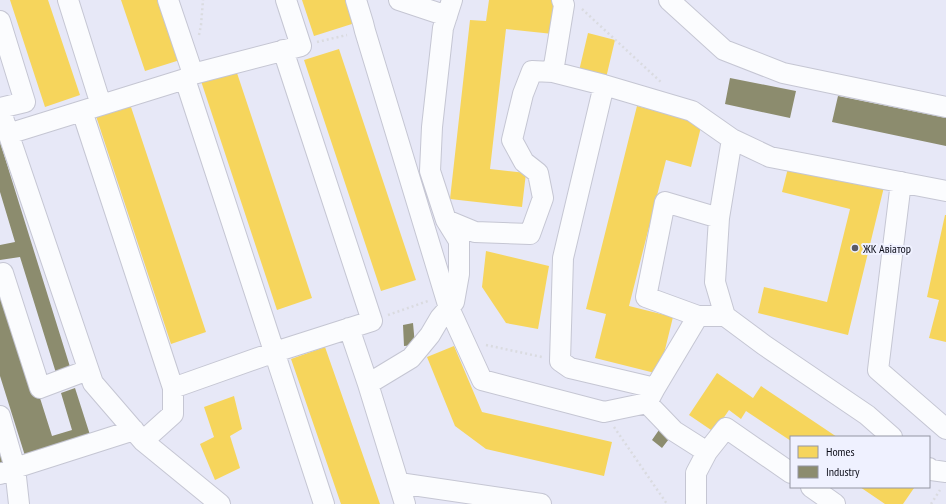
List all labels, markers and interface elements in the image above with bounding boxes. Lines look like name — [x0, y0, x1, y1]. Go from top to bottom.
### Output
place label: ЖК Авіатор — [862, 241, 911, 256]
marker: ЖК Авіатор — [850, 243, 860, 253]
legend — [790, 436, 930, 488]
text: Homes — [826, 444, 854, 459]
text: Industry — [826, 464, 860, 479]

